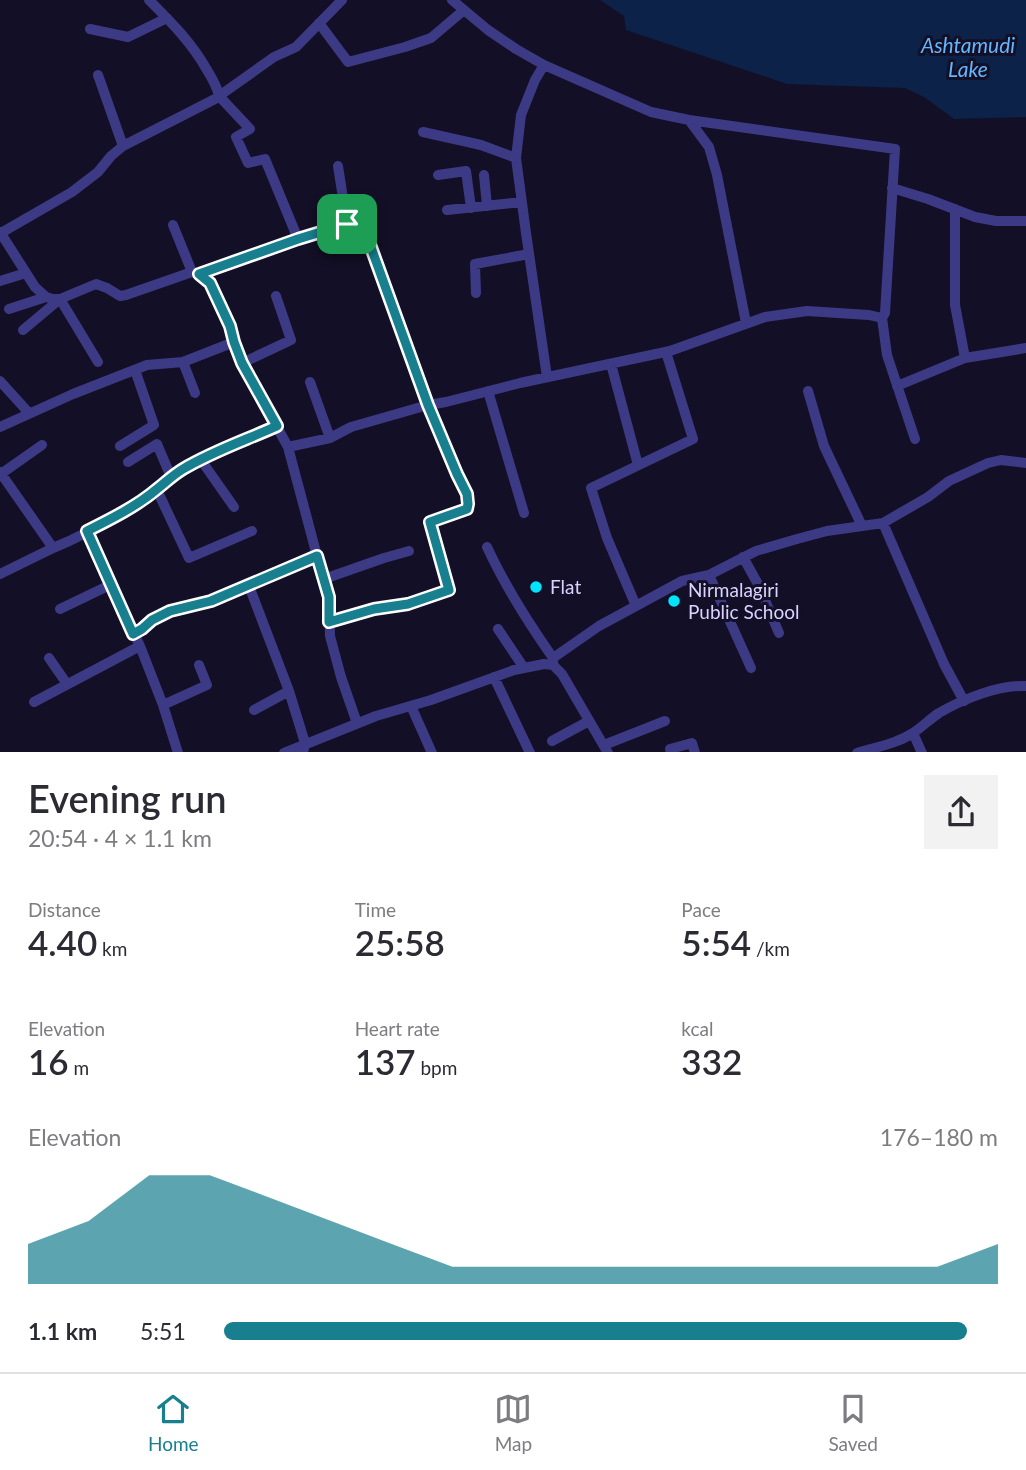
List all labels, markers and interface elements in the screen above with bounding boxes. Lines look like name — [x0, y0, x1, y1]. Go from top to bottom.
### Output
water label: Ashtamudi Lake — [920, 32, 1015, 81]
pin — [317, 194, 377, 254]
icon: arrive — [328, 205, 366, 243]
place label: Flat — [550, 575, 581, 598]
place label: Nirmalagiri Public School — [688, 578, 800, 623]
marker: Flat — [528, 579, 544, 595]
marker: Nirmalagiri Public School — [666, 593, 682, 609]
text: Evening run — [28, 775, 227, 821]
button: share — [924, 775, 998, 849]
text: 20:54 · 4 × 1.1 km — [28, 824, 212, 852]
text: Distance — [28, 898, 101, 921]
text: Time — [355, 898, 396, 921]
text: Pace — [681, 898, 721, 921]
text: 4.40 — [28, 921, 97, 963]
text: 25:58 — [355, 921, 445, 963]
text: 5:54 — [681, 921, 751, 963]
text: km — [97, 937, 127, 960]
text: /km — [751, 937, 790, 960]
text: Elevation — [28, 1017, 105, 1040]
text: Heart rate — [355, 1017, 440, 1040]
text: kcal — [681, 1017, 713, 1040]
text: 16 — [28, 1040, 69, 1082]
text: 137 — [355, 1040, 416, 1082]
text: 332 — [681, 1040, 742, 1082]
text: m — [69, 1056, 89, 1079]
text: bpm — [416, 1056, 457, 1079]
text: Elevation — [28, 1123, 121, 1151]
text: 176–180 m — [880, 1123, 998, 1151]
text: 1.1 km — [28, 1317, 97, 1345]
text: 5:51 — [140, 1317, 186, 1345]
tab: Home — [148, 1390, 199, 1455]
tab: Map — [494, 1390, 532, 1455]
tab: Saved — [828, 1390, 878, 1455]

